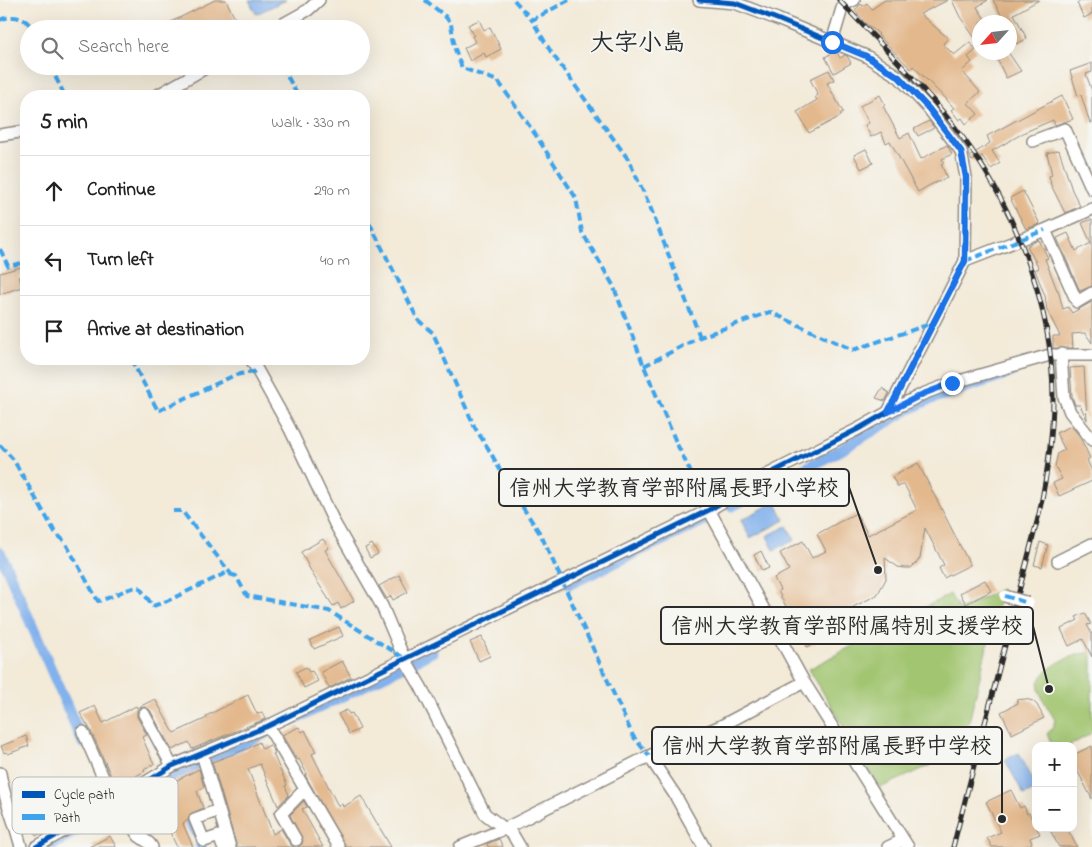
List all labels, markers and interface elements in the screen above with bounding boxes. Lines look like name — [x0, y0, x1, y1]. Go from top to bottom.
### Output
north arrow — [972, 15, 1017, 60]
search box — [20, 20, 370, 75]
district label: 大字小島 — [590, 27, 686, 62]
route start — [821, 31, 844, 54]
icon: search — [38, 34, 66, 62]
text: Search here — [78, 34, 169, 61]
text: 5 min — [40, 108, 88, 138]
text: Walk · 330 m — [271, 111, 350, 135]
icon: ahead — [40, 177, 68, 205]
text: Continue — [87, 177, 155, 204]
text: 290 m — [314, 179, 350, 203]
icon: left — [40, 247, 68, 275]
text: Turn left — [87, 247, 154, 274]
text: 40 m — [320, 249, 350, 273]
icon: arrive — [40, 317, 68, 345]
text: Arrive at destination — [87, 317, 244, 344]
route end — [941, 372, 964, 395]
callout: 信州大学教育学部附属長野小学校 — [499, 469, 849, 506]
text: 信州大学教育学部附属長野小学校 — [509, 474, 839, 506]
callout: 信州大学教育学部附属特別支援学校 — [661, 607, 1033, 644]
text: 信州大学教育学部附属特別支援学校 — [671, 612, 1023, 644]
callout: 信州大学教育学部附属長野中学校 — [652, 727, 1002, 764]
text: 信州大学教育学部附属長野中学校 — [662, 732, 992, 764]
map controls — [1032, 742, 1077, 832]
button: + — [1032, 742, 1077, 787]
legend — [12, 777, 178, 834]
text: Cycle path — [54, 785, 115, 807]
button: − — [1032, 787, 1077, 832]
text: Path — [54, 808, 80, 829]

